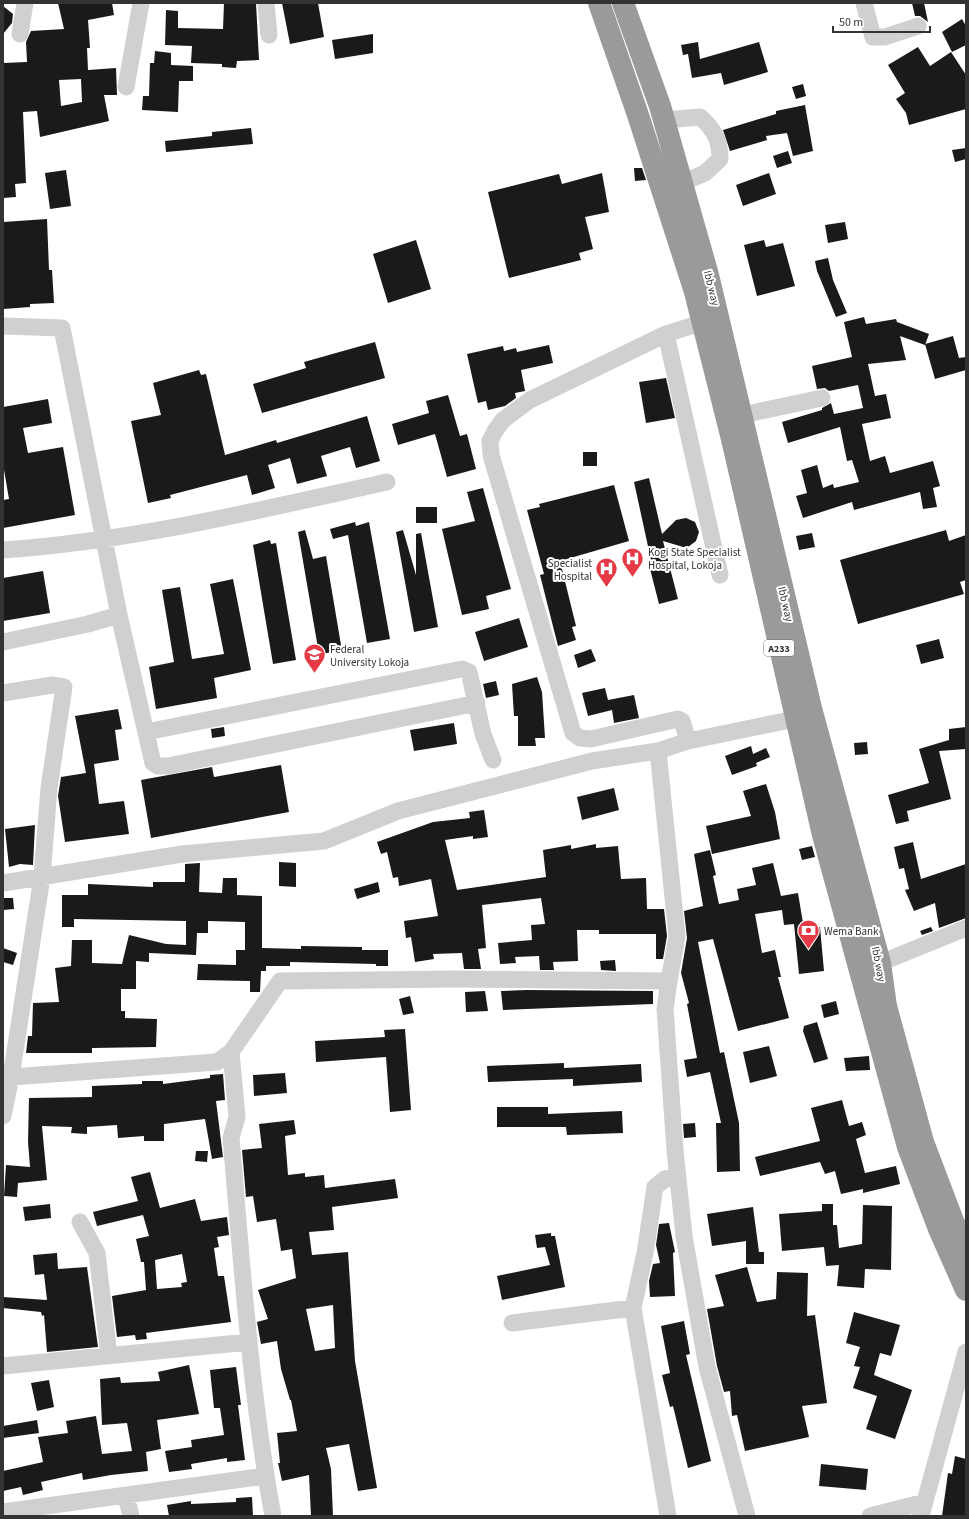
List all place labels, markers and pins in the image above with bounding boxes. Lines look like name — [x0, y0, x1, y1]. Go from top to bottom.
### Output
hospital icon: Kogi State Specialist Hospital, Lokoja — [619, 545, 645, 578]
place label: Kogi State Specialist Hospital, Lokoja — [648, 545, 741, 573]
place label: Specialist Hospital — [548, 556, 592, 584]
hospital icon: Specialist Hospital — [594, 556, 620, 589]
school or university icon: Federal University Lokoja — [302, 642, 328, 675]
place label: Federal University Lokoja — [330, 642, 409, 670]
bank icon: Wema Bank — [796, 918, 822, 951]
place label: Wema Bank — [824, 924, 879, 939]

